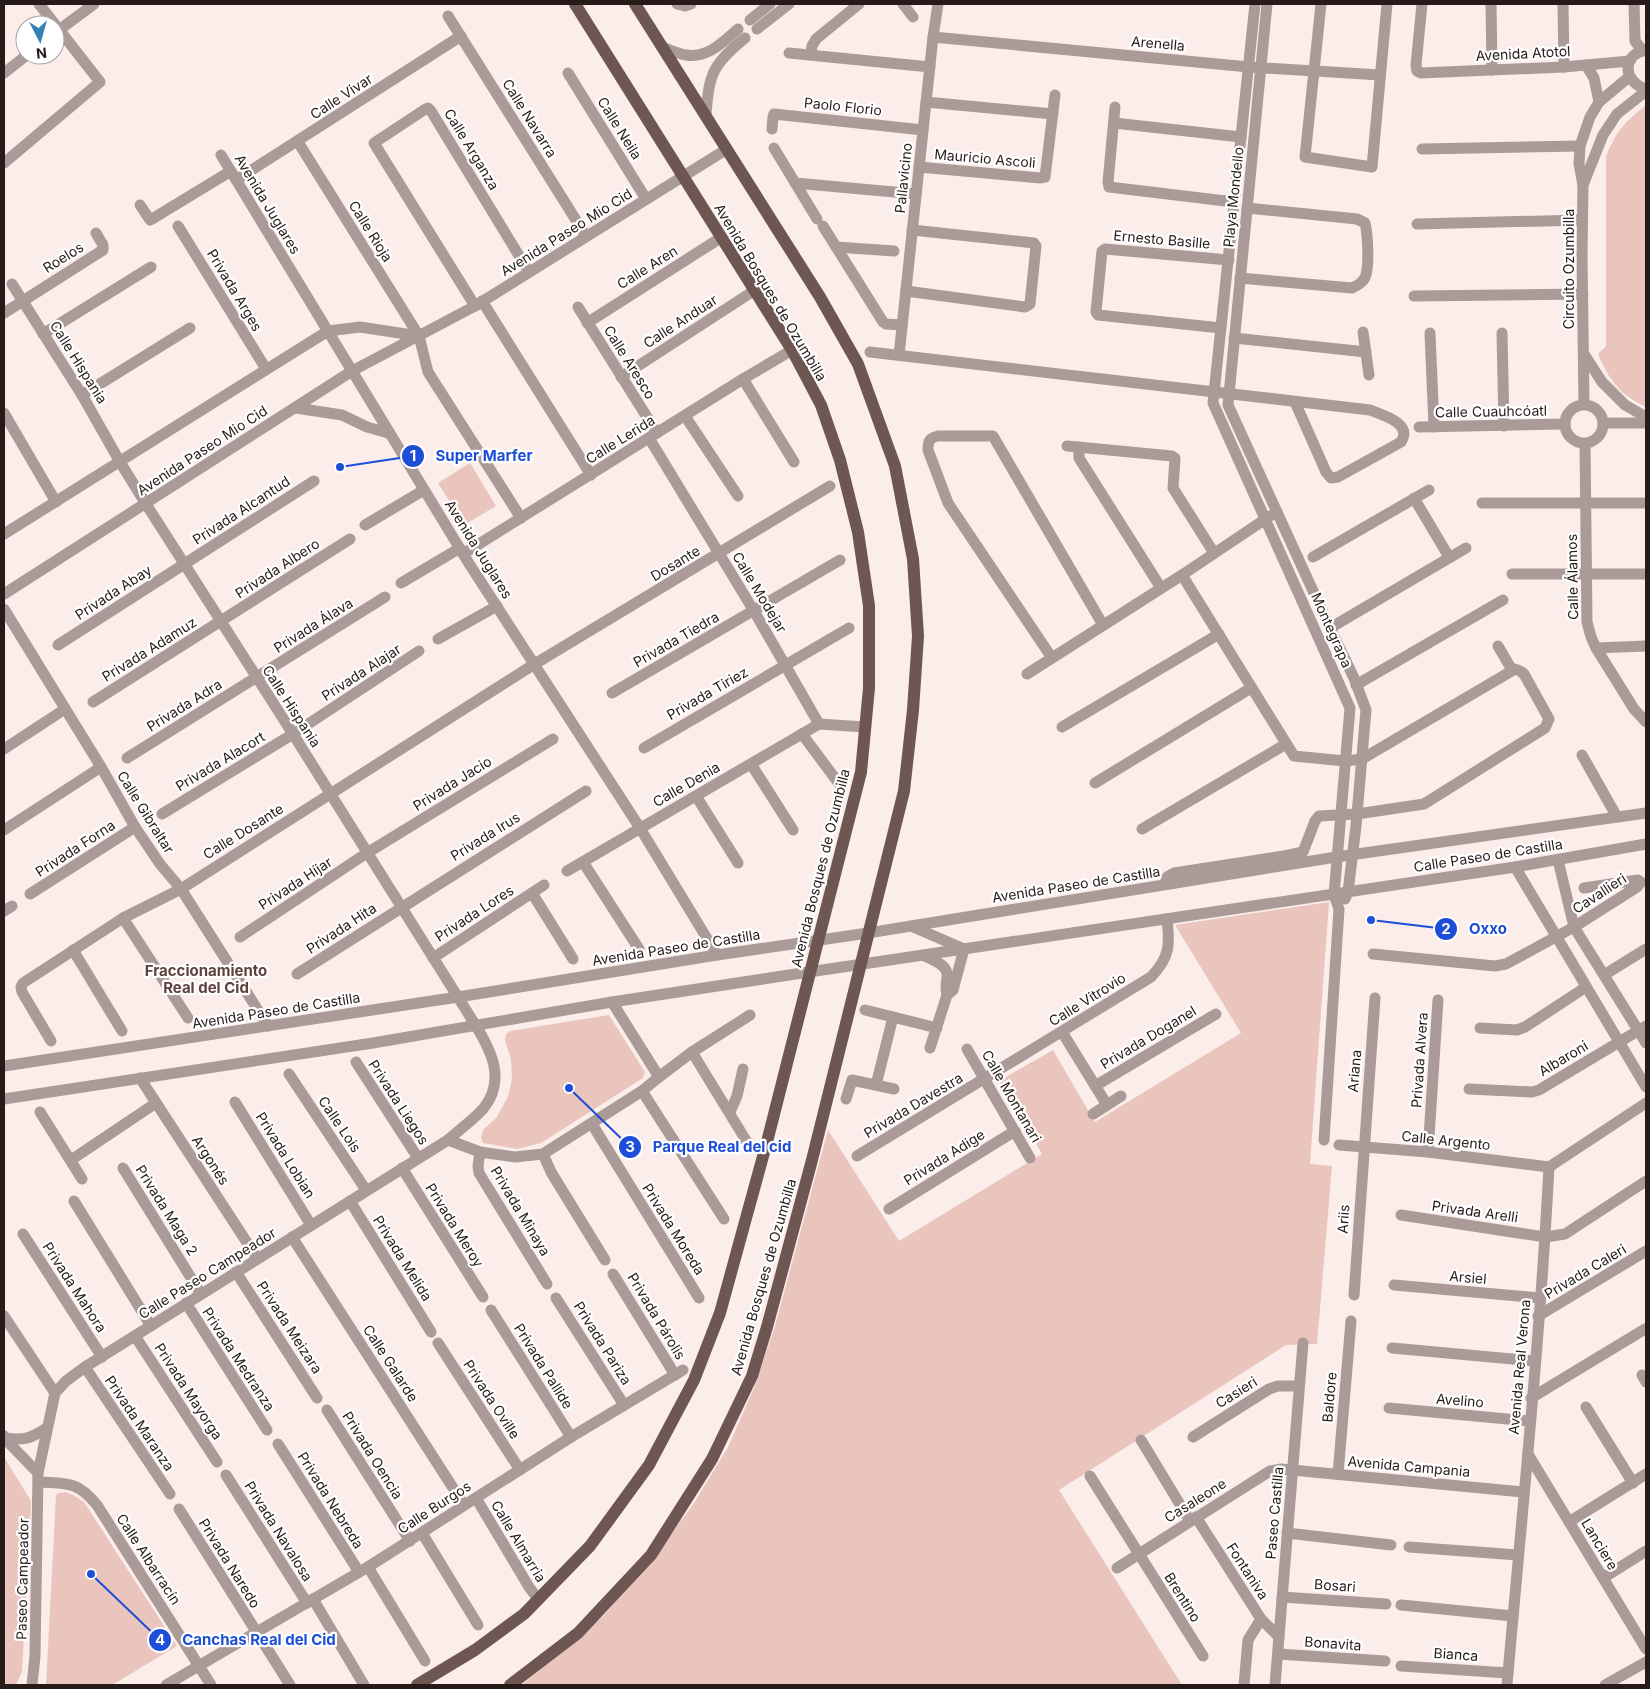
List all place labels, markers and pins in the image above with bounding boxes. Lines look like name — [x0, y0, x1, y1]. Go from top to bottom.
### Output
callout: Super Marfer — [401, 441, 543, 471]
callout: Oxxo — [1434, 914, 1517, 944]
callout: Parque Real del cid — [617, 1132, 801, 1162]
callout: Canchas Real del Cid — [147, 1625, 346, 1655]

